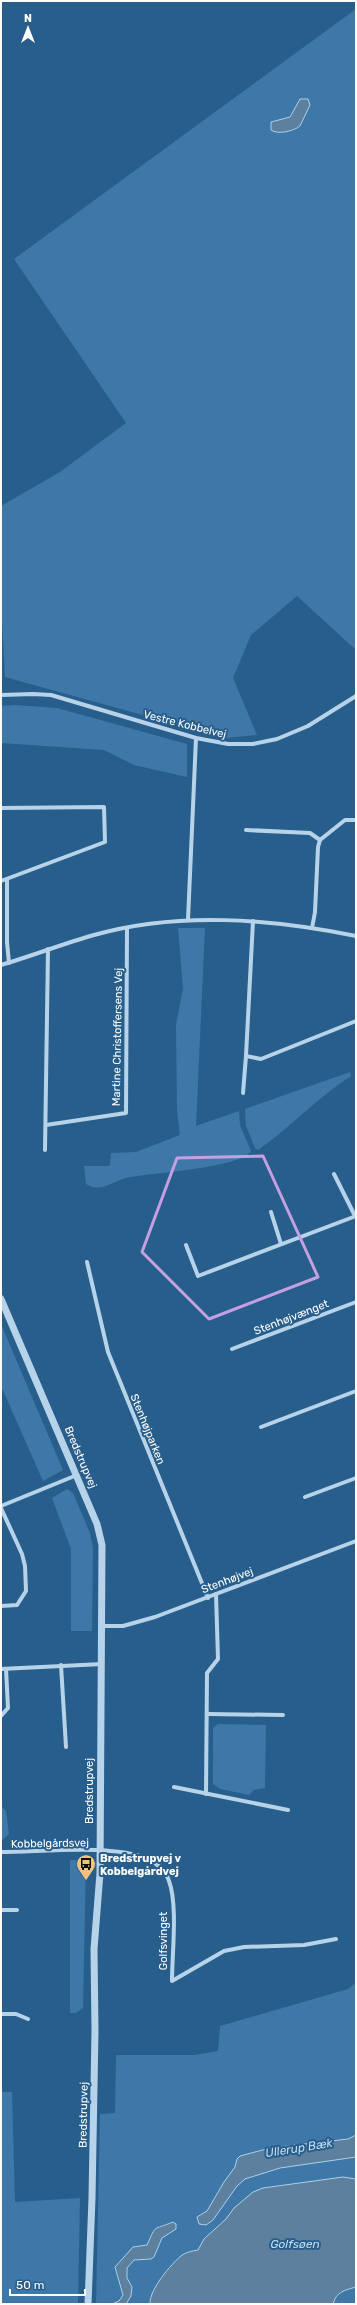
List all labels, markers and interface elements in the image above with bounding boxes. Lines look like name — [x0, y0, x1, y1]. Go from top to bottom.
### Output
north arrow — [8, 8, 48, 48]
text: N — [24, 12, 32, 25]
street label: Vestre Kobbelvej — [142, 708, 228, 741]
street label: Martine Christoffersens Vej — [110, 968, 125, 1106]
street label: Stenhøjvænget — [252, 1297, 331, 1338]
street label: Stenhøjparken — [127, 1392, 168, 1466]
street label: Bredstrupvej — [62, 1424, 100, 1490]
street label: Stenhøjvej — [199, 1565, 255, 1596]
street label: Bredstrupvej — [83, 1758, 96, 1824]
street label: Kobbelgårdsvej — [11, 1836, 89, 1851]
place label: Bredstrupvej v Kobbelgårdvej — [100, 1852, 181, 1878]
bus stop icon: Bredstrupvej v Kobbelgårdvej — [75, 1853, 97, 1881]
street label: Golfsvinget — [157, 1911, 170, 1970]
street label: Bredstrupvej — [76, 2082, 91, 2148]
water label: Ullerup Bæk — [264, 2136, 334, 2160]
water label: Golfsøen — [270, 2237, 320, 2251]
scale bar — [10, 2271, 85, 2297]
text: 50 m — [16, 2278, 44, 2292]

